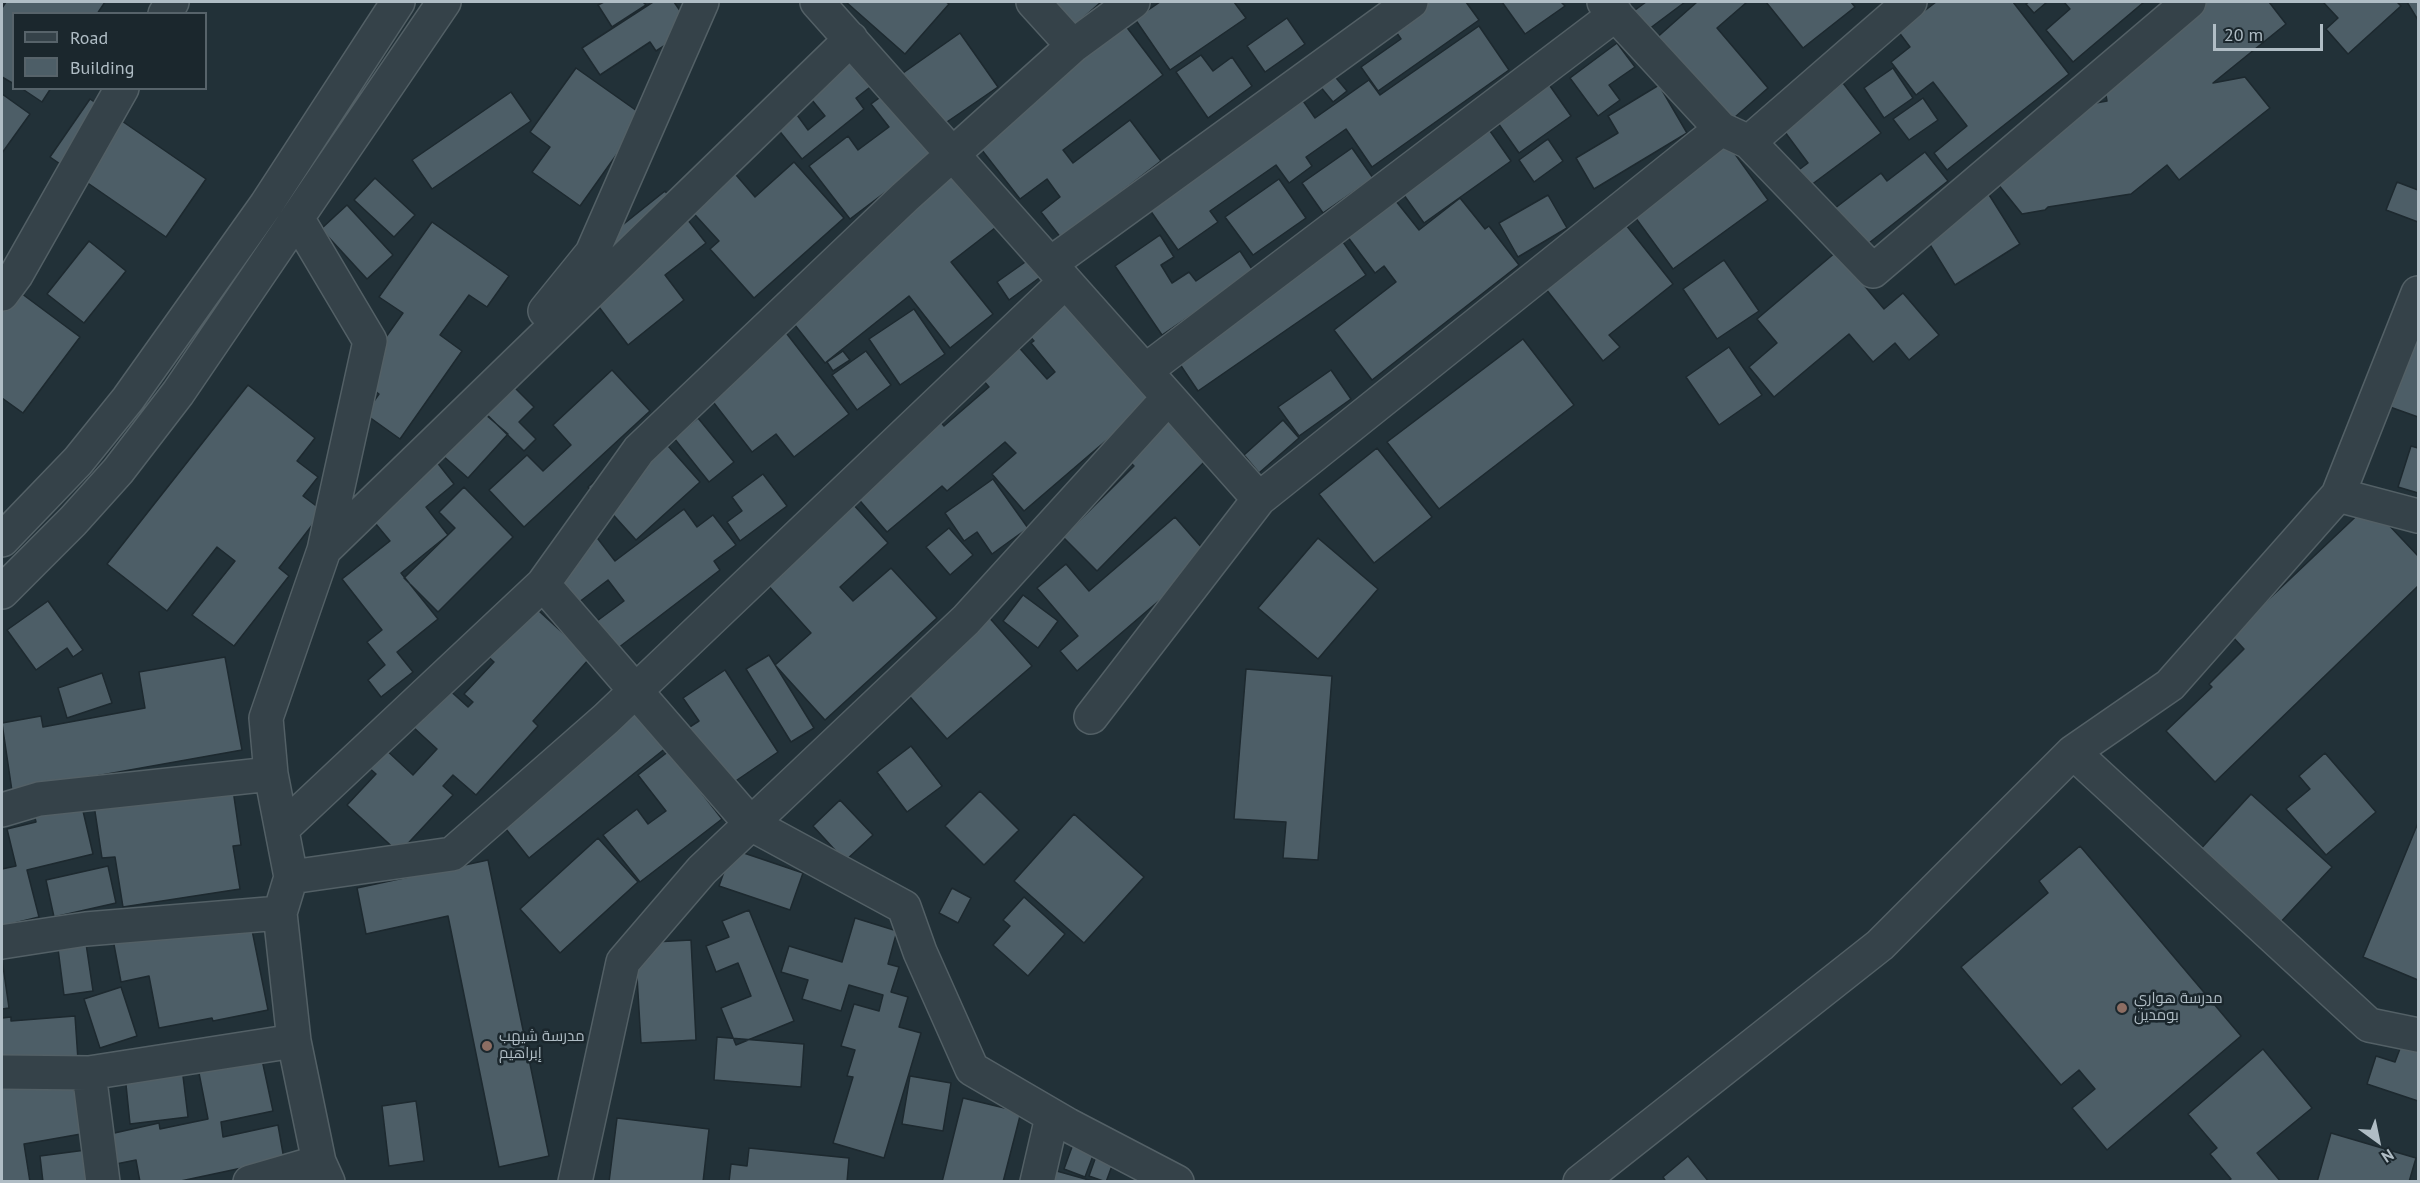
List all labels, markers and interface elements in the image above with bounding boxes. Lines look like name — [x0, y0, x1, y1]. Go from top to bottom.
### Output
legend — [12, 12, 207, 90]
scale bar — [2216, 12, 2326, 50]
text: 20 m — [2224, 23, 2263, 46]
text: Road — [70, 26, 108, 49]
text: Building — [70, 56, 134, 79]
place label: مدرسة هواري بومدين — [2134, 990, 2223, 1025]
marker: مدرسة هواري بومدين — [2115, 1001, 2129, 1015]
place label: مدرسة شيهب إبراهيم — [499, 1028, 585, 1063]
marker: مدرسة شيهب إبراهيم — [480, 1039, 494, 1053]
north arrow — [2348, 1111, 2408, 1171]
text: N — [2378, 1145, 2398, 1167]

